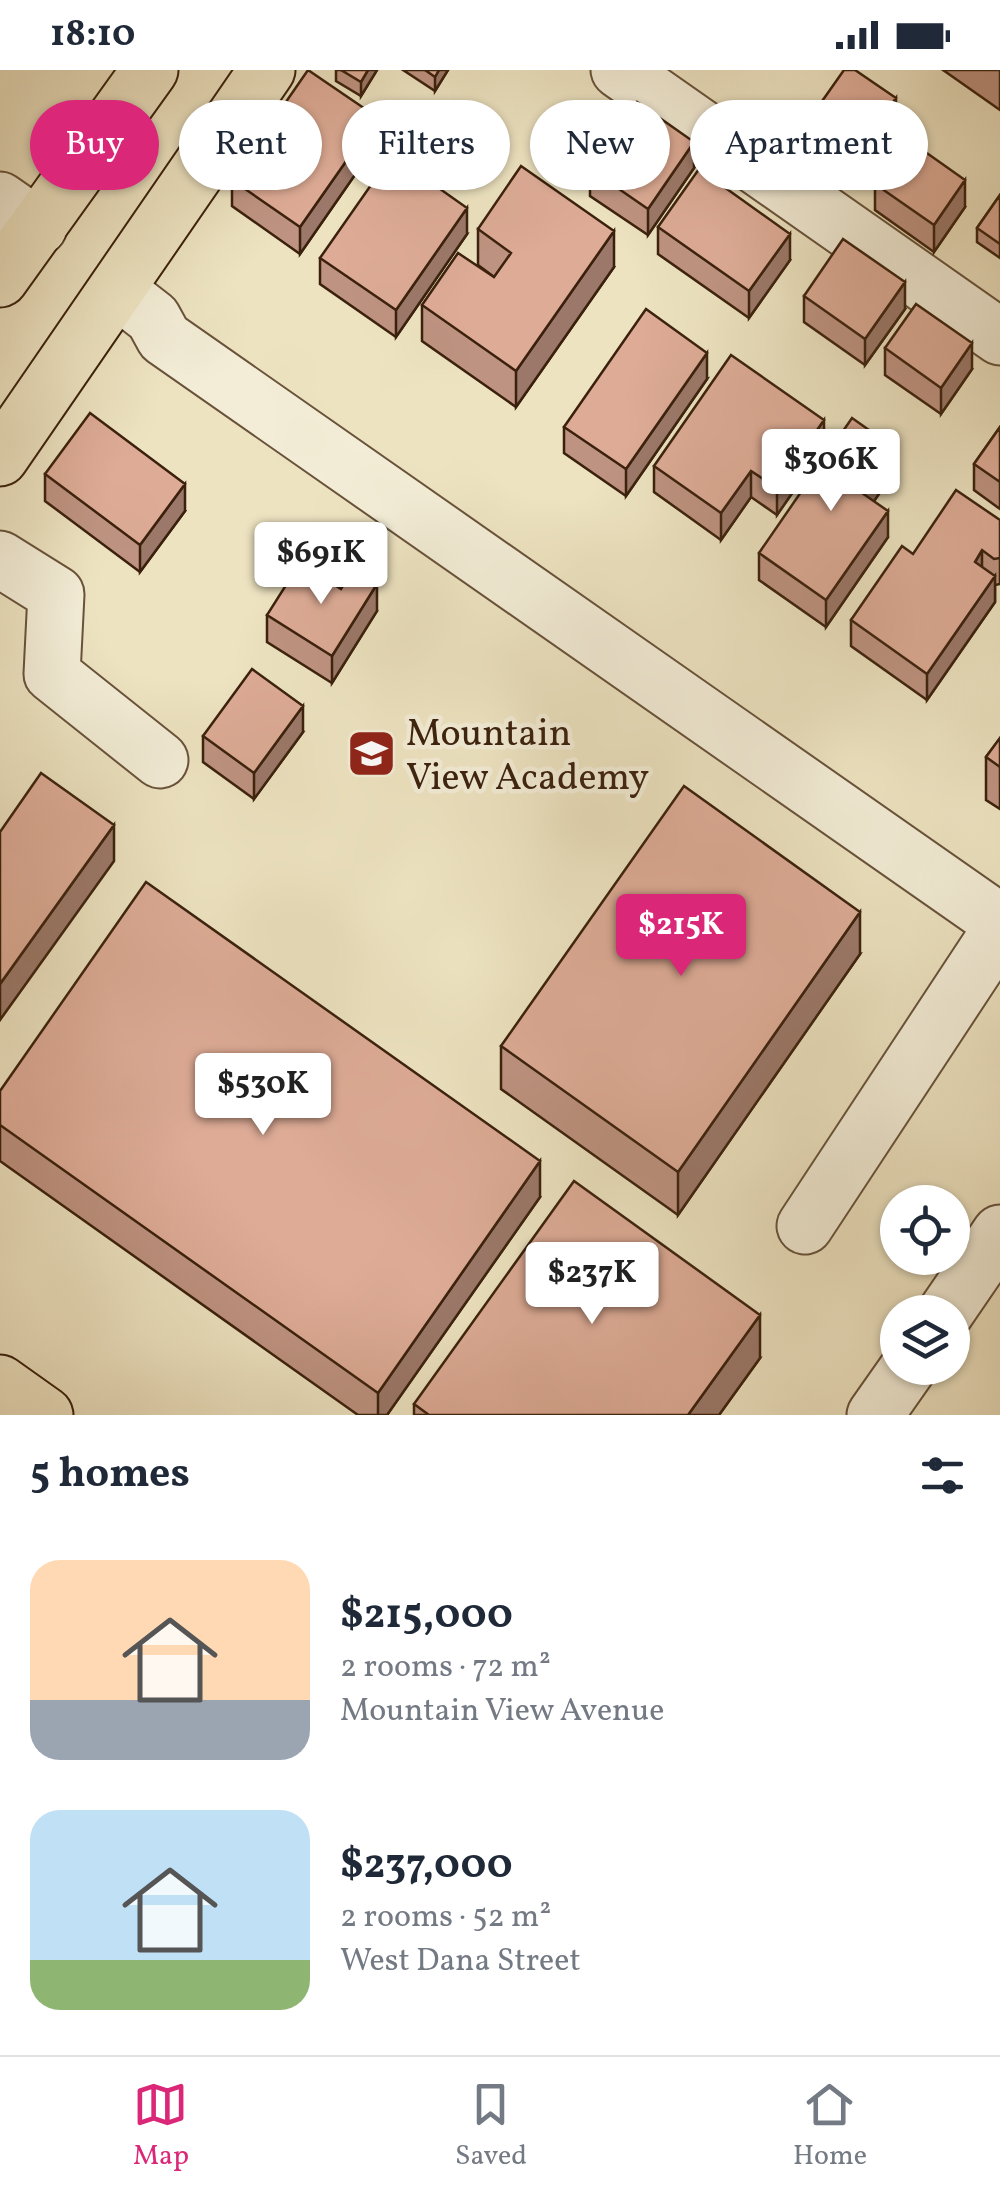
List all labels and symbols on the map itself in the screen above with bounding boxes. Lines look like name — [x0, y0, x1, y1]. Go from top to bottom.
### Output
pin: $306K — [761, 429, 901, 514]
pin: $691K — [251, 522, 391, 607]
place label: Mountain View Academy — [406, 709, 649, 806]
school or university icon: Mountain View Academy — [345, 728, 397, 780]
pin: $215K — [611, 894, 751, 979]
pin: $530K — [193, 1053, 333, 1138]
pin: $237K — [522, 1242, 662, 1327]

